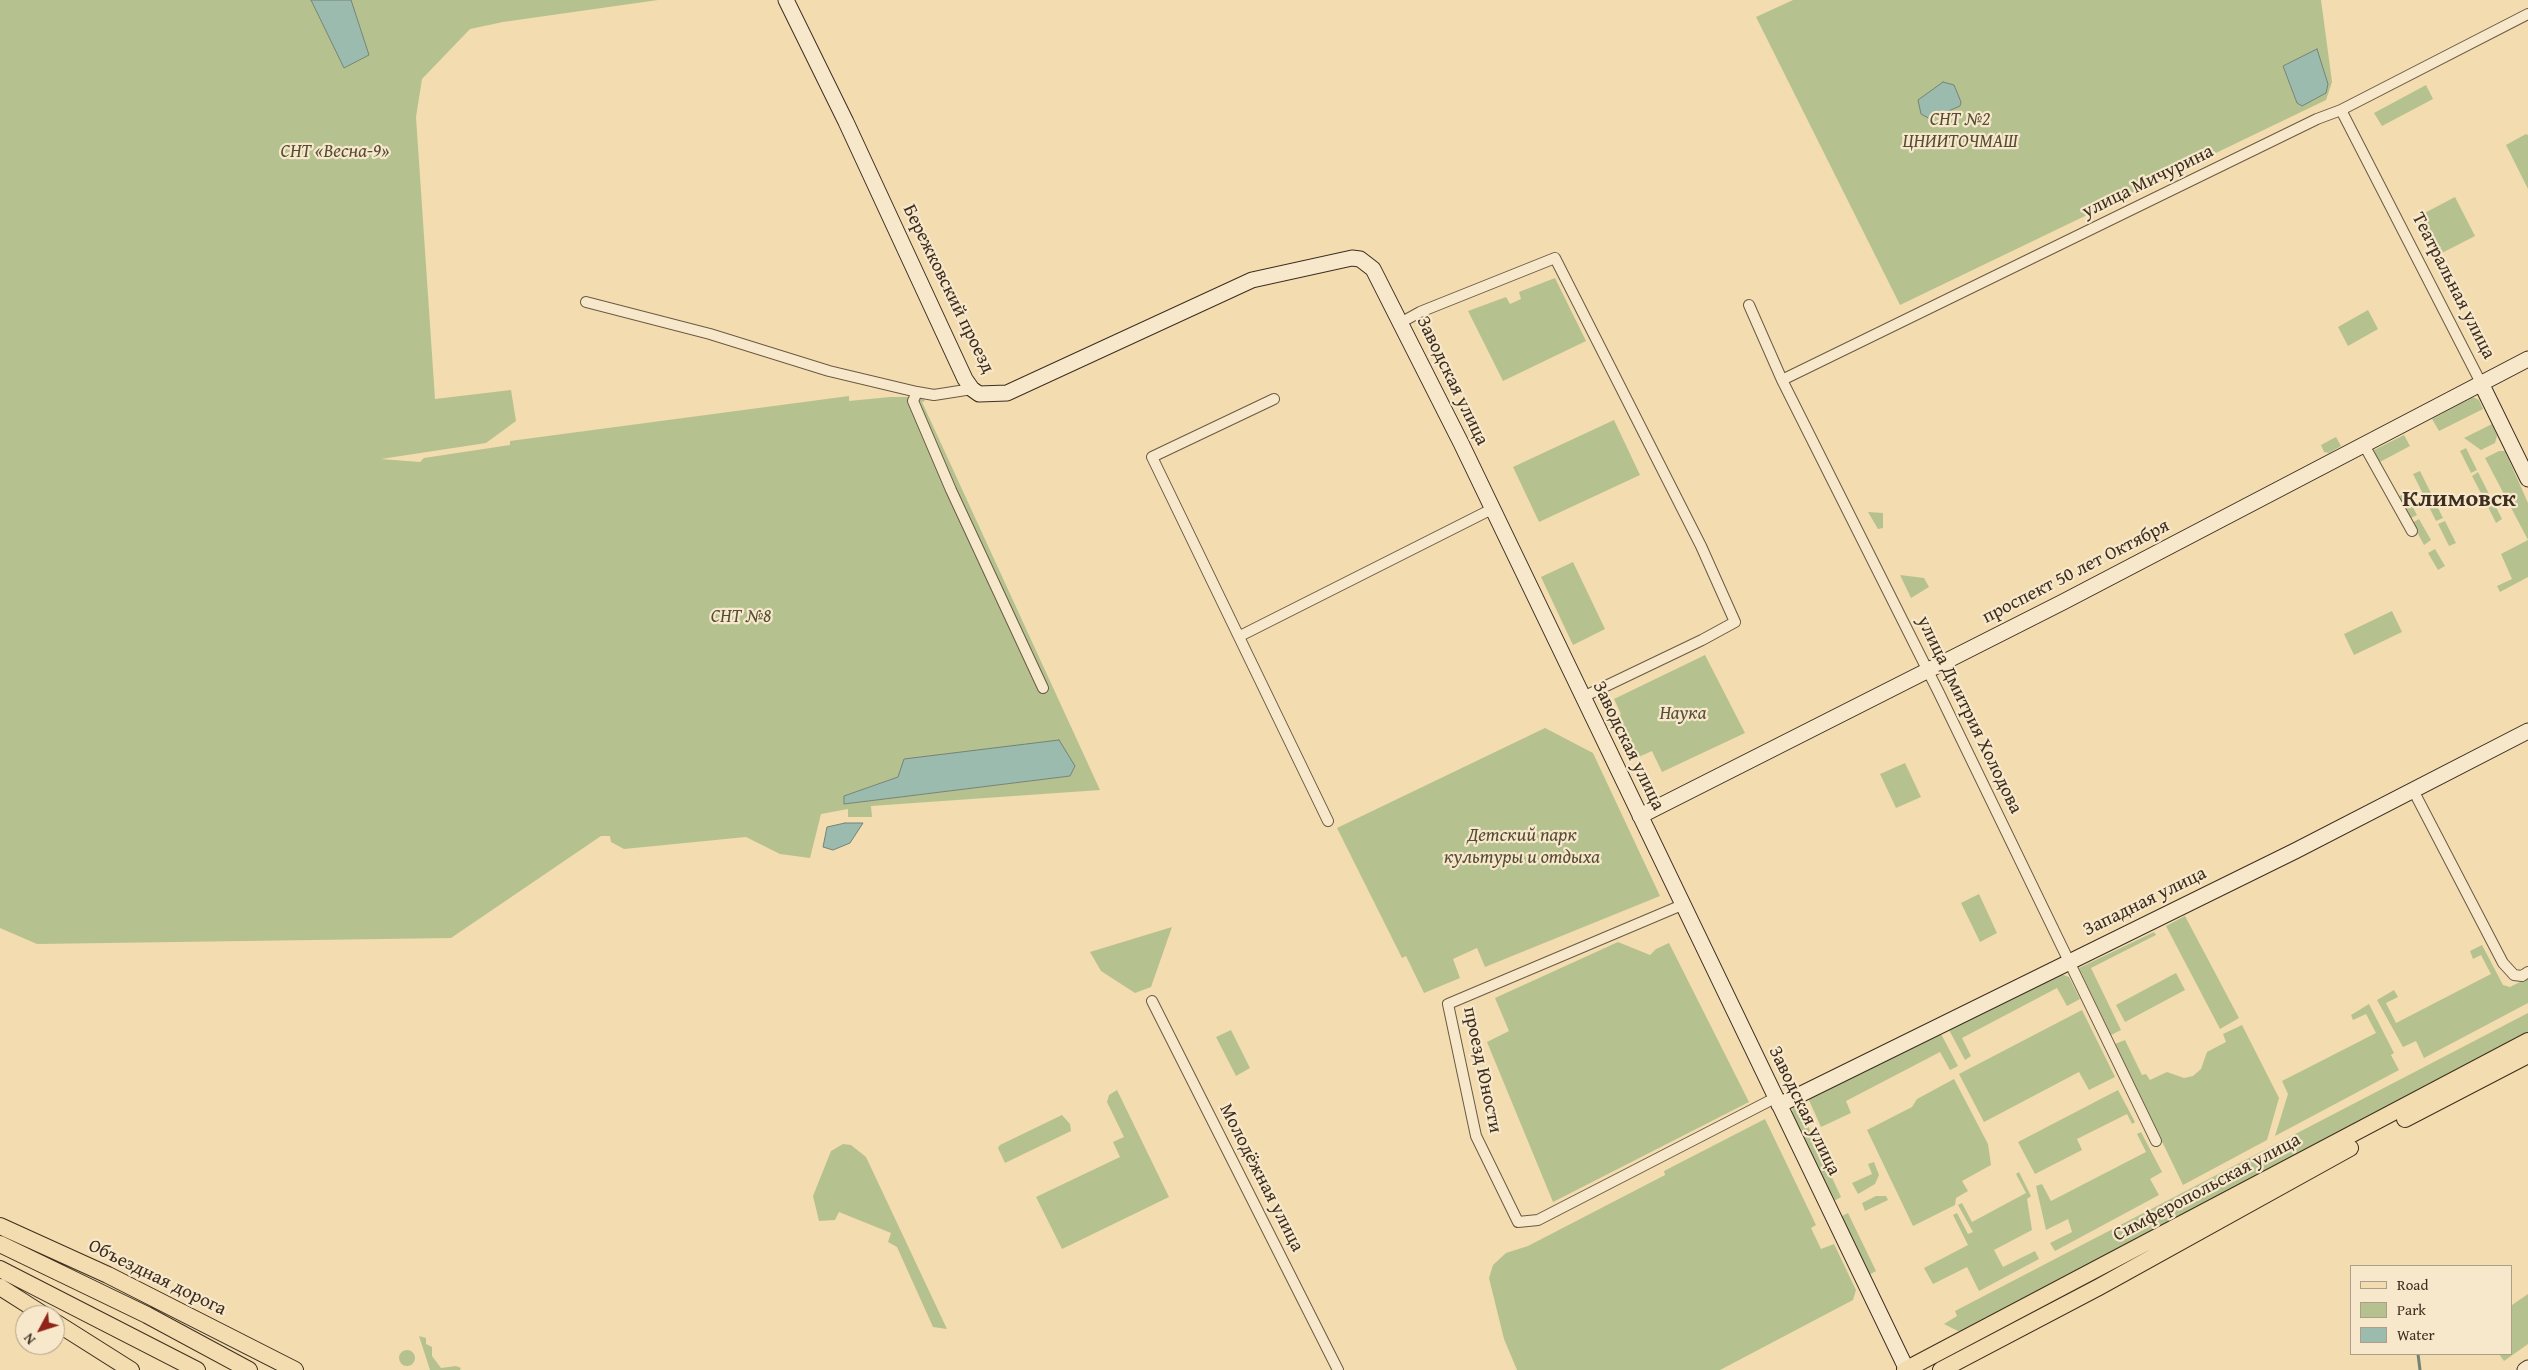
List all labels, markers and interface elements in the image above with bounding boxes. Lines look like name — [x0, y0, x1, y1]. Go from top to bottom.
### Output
park label: СНТ №2 ЦНИИТОЧМАШ — [1902, 109, 2018, 153]
street label: улица Мичурина — [2079, 140, 2217, 224]
park label: СНТ «Весна-9» — [281, 141, 389, 163]
street label: Бережковский проезд — [897, 201, 999, 377]
street label: Театральная улица — [2406, 209, 2500, 363]
street label: Заводская улица — [1411, 313, 1493, 449]
district label: Климовск — [2402, 486, 2516, 514]
street label: проспект 50 лет Октября — [1979, 515, 2173, 629]
park label: СНТ №8 — [711, 606, 771, 628]
street label: улица Дмитрия Холодова — [1911, 612, 2027, 818]
street label: Заводская улица — [1587, 678, 1669, 814]
park label: Наука — [1659, 703, 1707, 725]
park label: Детский парк культуры и отдыха — [1444, 825, 1600, 869]
street label: Западная улица — [2080, 862, 2210, 942]
street label: проезд Юности — [1458, 1005, 1506, 1135]
street label: Заводская улица — [1763, 1043, 1845, 1179]
street label: Молодёжная улица — [1214, 1100, 1308, 1256]
street label: Симферопольская улица — [2109, 1129, 2305, 1247]
street label: Объездная дорога — [84, 1235, 230, 1321]
legend — [2350, 1265, 2513, 1355]
text: Road — [2397, 1274, 2428, 1295]
text: Park — [2397, 1299, 2426, 1320]
north arrow — [15, 1305, 65, 1355]
text: Water — [2397, 1324, 2435, 1345]
text: N — [19, 1329, 40, 1349]

